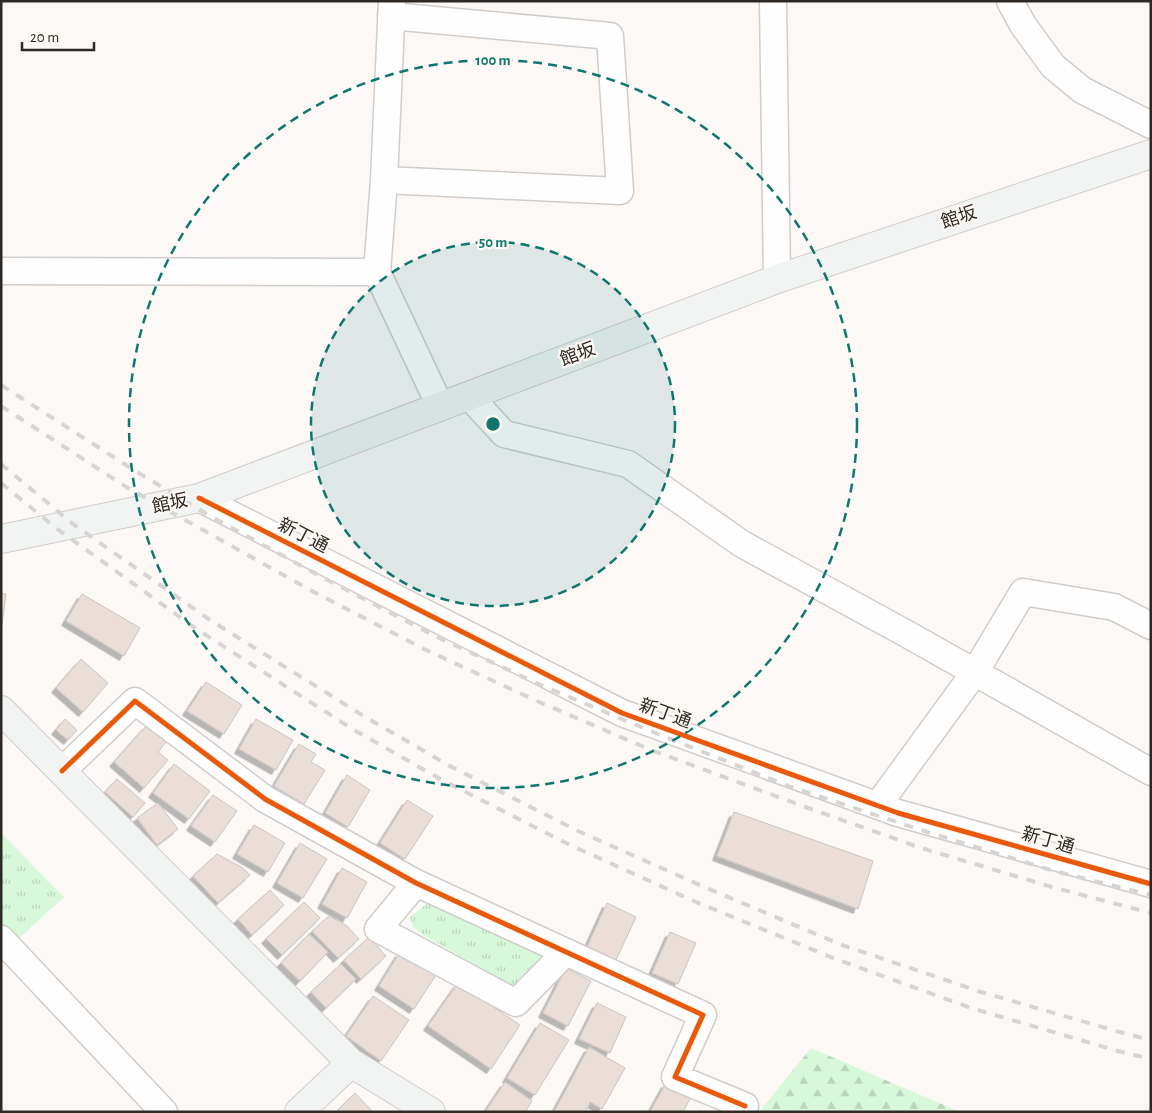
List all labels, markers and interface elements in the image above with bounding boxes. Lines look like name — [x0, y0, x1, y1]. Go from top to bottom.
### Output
scale bar — [22, 20, 95, 52]
text: 20 m — [30, 30, 59, 45]
text: 100 m — [475, 53, 511, 68]
street label: 館坂 — [939, 203, 979, 232]
text: 50 m — [479, 235, 507, 250]
street label: 館坂 — [558, 339, 598, 370]
centre of rings — [484, 415, 502, 433]
street label: 館坂 — [150, 490, 189, 517]
street label: 新丁通 — [275, 515, 332, 556]
street label: 新丁通 — [637, 695, 694, 732]
street label: 新丁通 — [1020, 824, 1077, 857]

